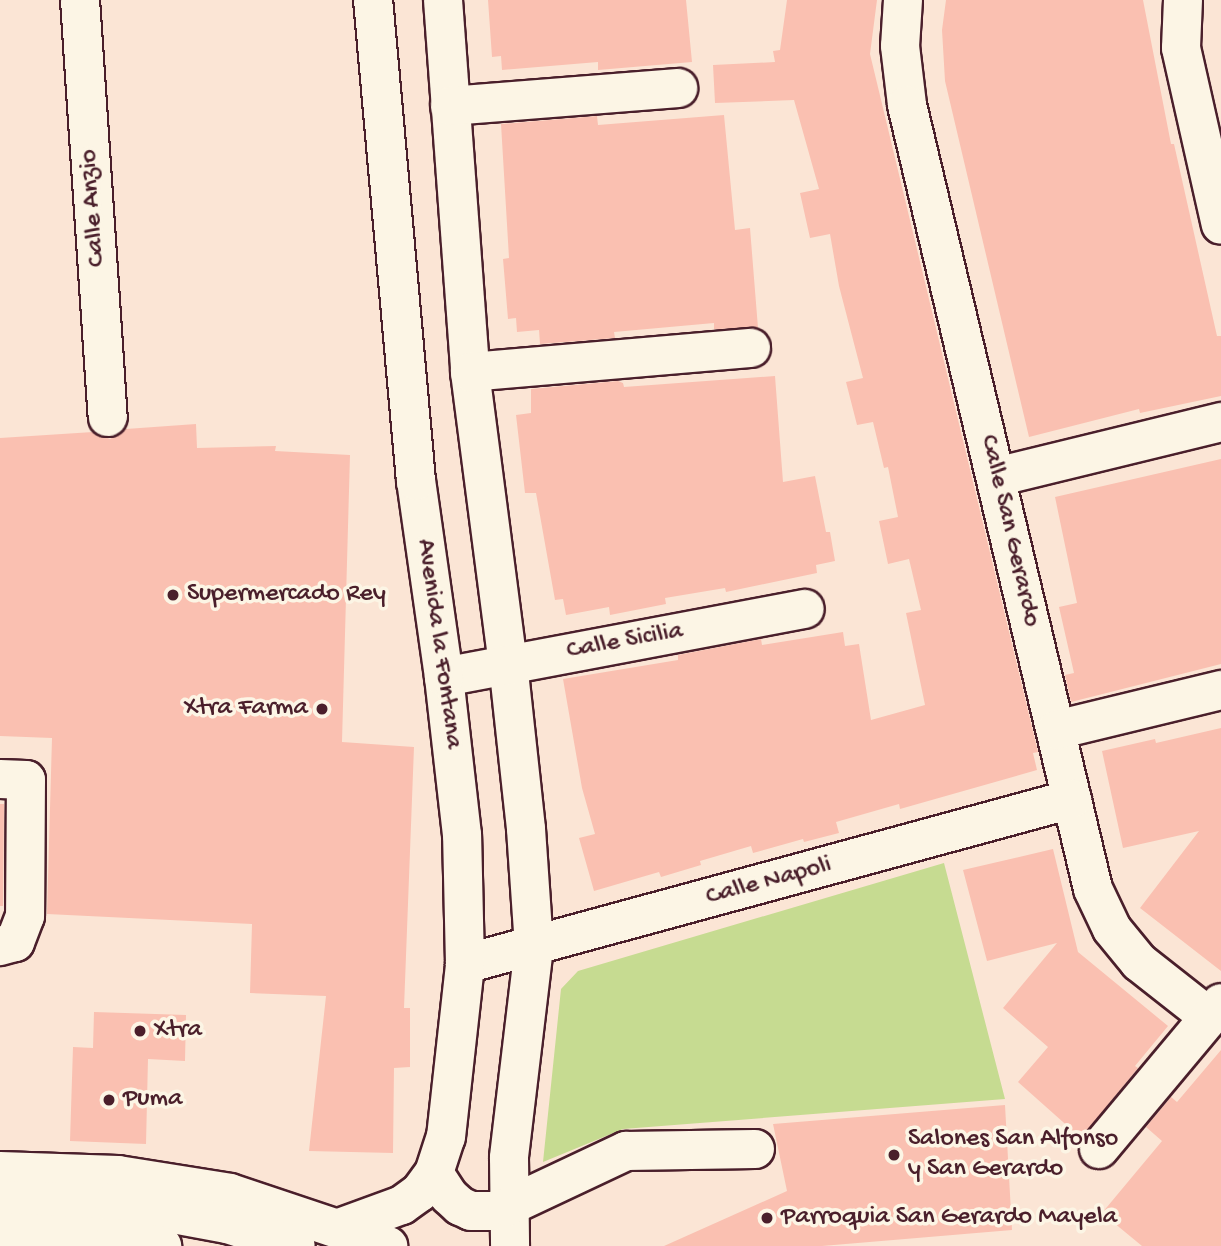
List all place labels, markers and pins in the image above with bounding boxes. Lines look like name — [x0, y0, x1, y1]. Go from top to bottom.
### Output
place label: Supermercado Rey — [187, 579, 386, 611]
marker: Supermercado Rey — [165, 587, 181, 603]
place label: Xtra Farma — [184, 693, 308, 725]
marker: Xtra Farma — [314, 701, 330, 717]
place label: Xtra — [154, 1015, 202, 1047]
marker: Xtra — [132, 1023, 148, 1039]
place label: Puma — [123, 1084, 182, 1116]
marker: Puma — [101, 1092, 117, 1108]
place label: Salones San Alfonso y San Gerardo — [908, 1124, 1118, 1186]
marker: Salones San Alfonso y San Gerardo — [886, 1147, 902, 1163]
place label: Parroquia San Gerardo Mayela — [781, 1202, 1117, 1234]
marker: Parroquia San Gerardo Mayela — [759, 1210, 775, 1226]

